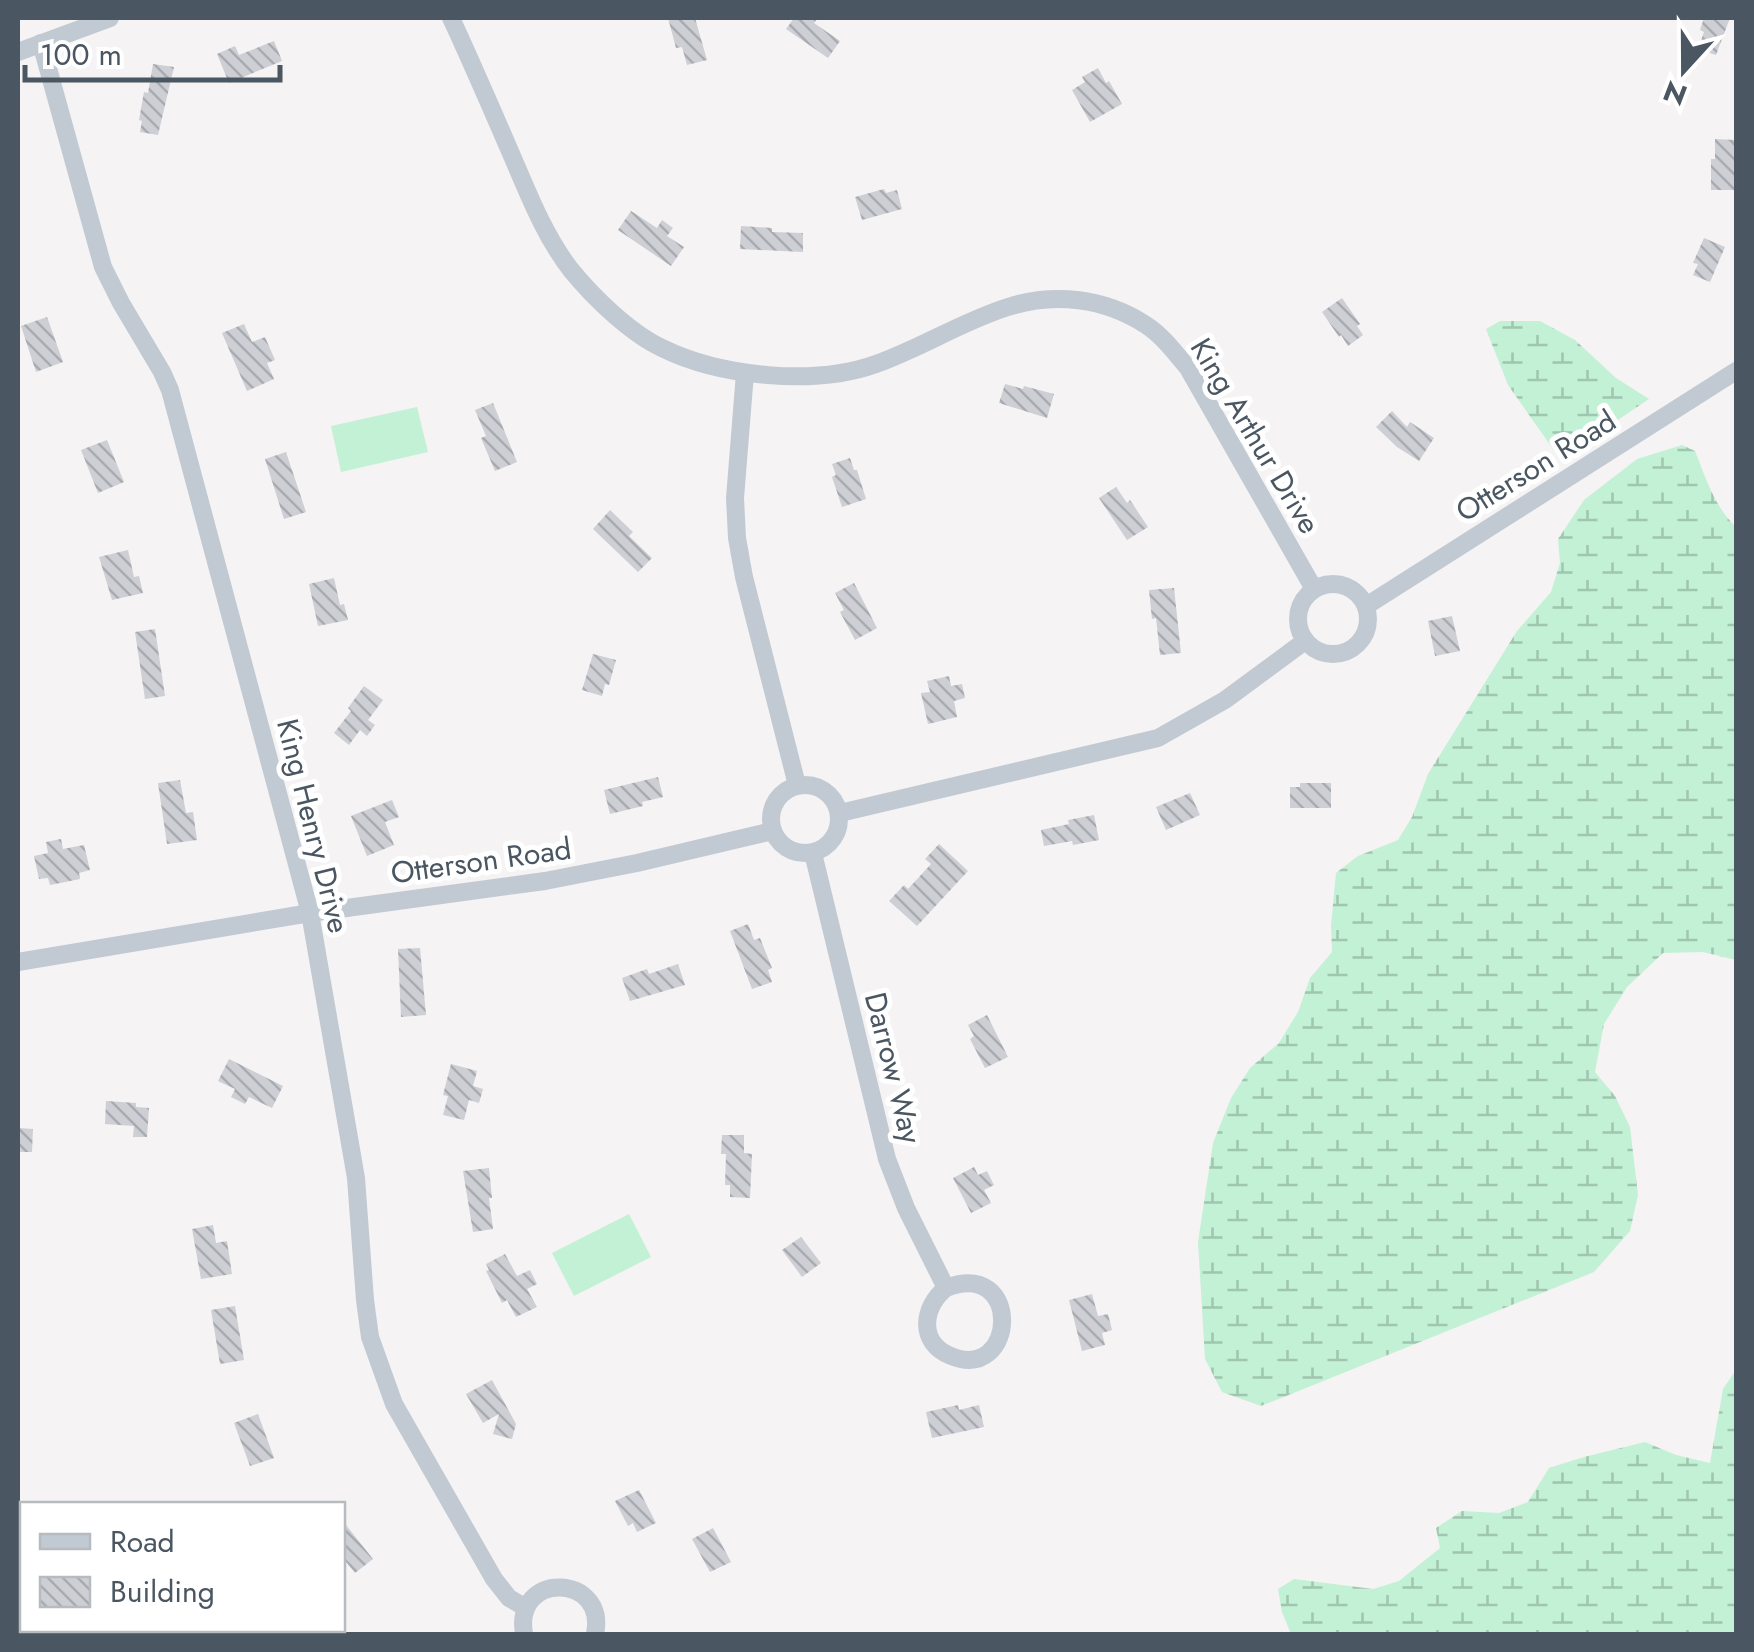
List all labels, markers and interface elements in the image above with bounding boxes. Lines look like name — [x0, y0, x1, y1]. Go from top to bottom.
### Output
scale bar — [25, 20, 280, 82]
north arrow — [1634, 20, 1734, 120]
text: 100 m — [40, 33, 122, 76]
text: N — [1657, 70, 1693, 116]
street label: King Arthur Drive — [1180, 330, 1331, 542]
street label: Otterson Road — [1447, 399, 1624, 532]
street label: King Henry Drive — [266, 714, 361, 937]
street label: Otterson Road — [388, 827, 574, 894]
street label: Darrow Way — [854, 988, 933, 1149]
legend — [20, 1502, 345, 1632]
text: Road — [110, 1520, 175, 1563]
text: Building — [110, 1570, 215, 1613]

